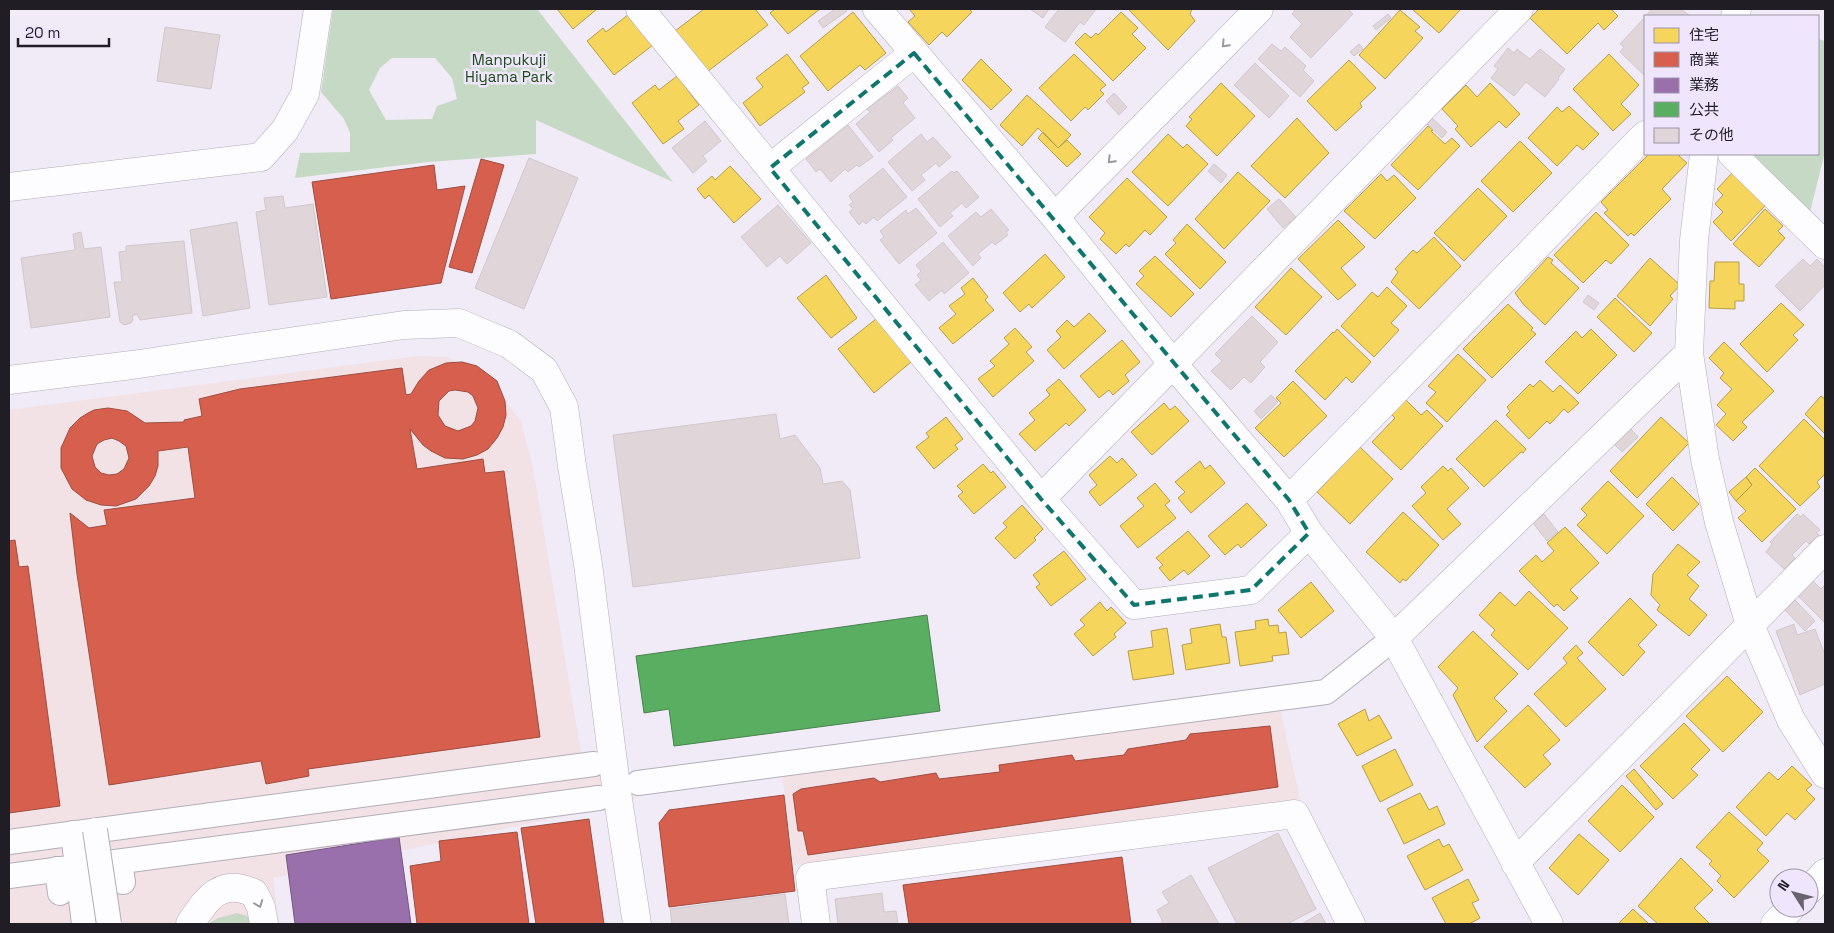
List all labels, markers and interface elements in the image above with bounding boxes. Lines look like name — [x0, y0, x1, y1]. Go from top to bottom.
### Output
scale bar — [18, 15, 109, 47]
legend — [1644, 15, 1819, 155]
text: 20 m — [25, 23, 60, 42]
text: 住宅 — [1689, 25, 1719, 44]
one-way arrow — [1221, 38, 1230, 47]
park label: Manpukuji Hiyama Park — [465, 50, 553, 86]
text: 商業 — [1689, 50, 1719, 69]
text: 業務 — [1689, 75, 1719, 94]
text: 公共 — [1689, 100, 1719, 119]
text: その他 — [1689, 125, 1734, 144]
one-way arrow — [1108, 154, 1117, 163]
north arrow — [1769, 868, 1819, 918]
text: N — [1773, 876, 1794, 894]
one-way arrow — [253, 899, 263, 908]

